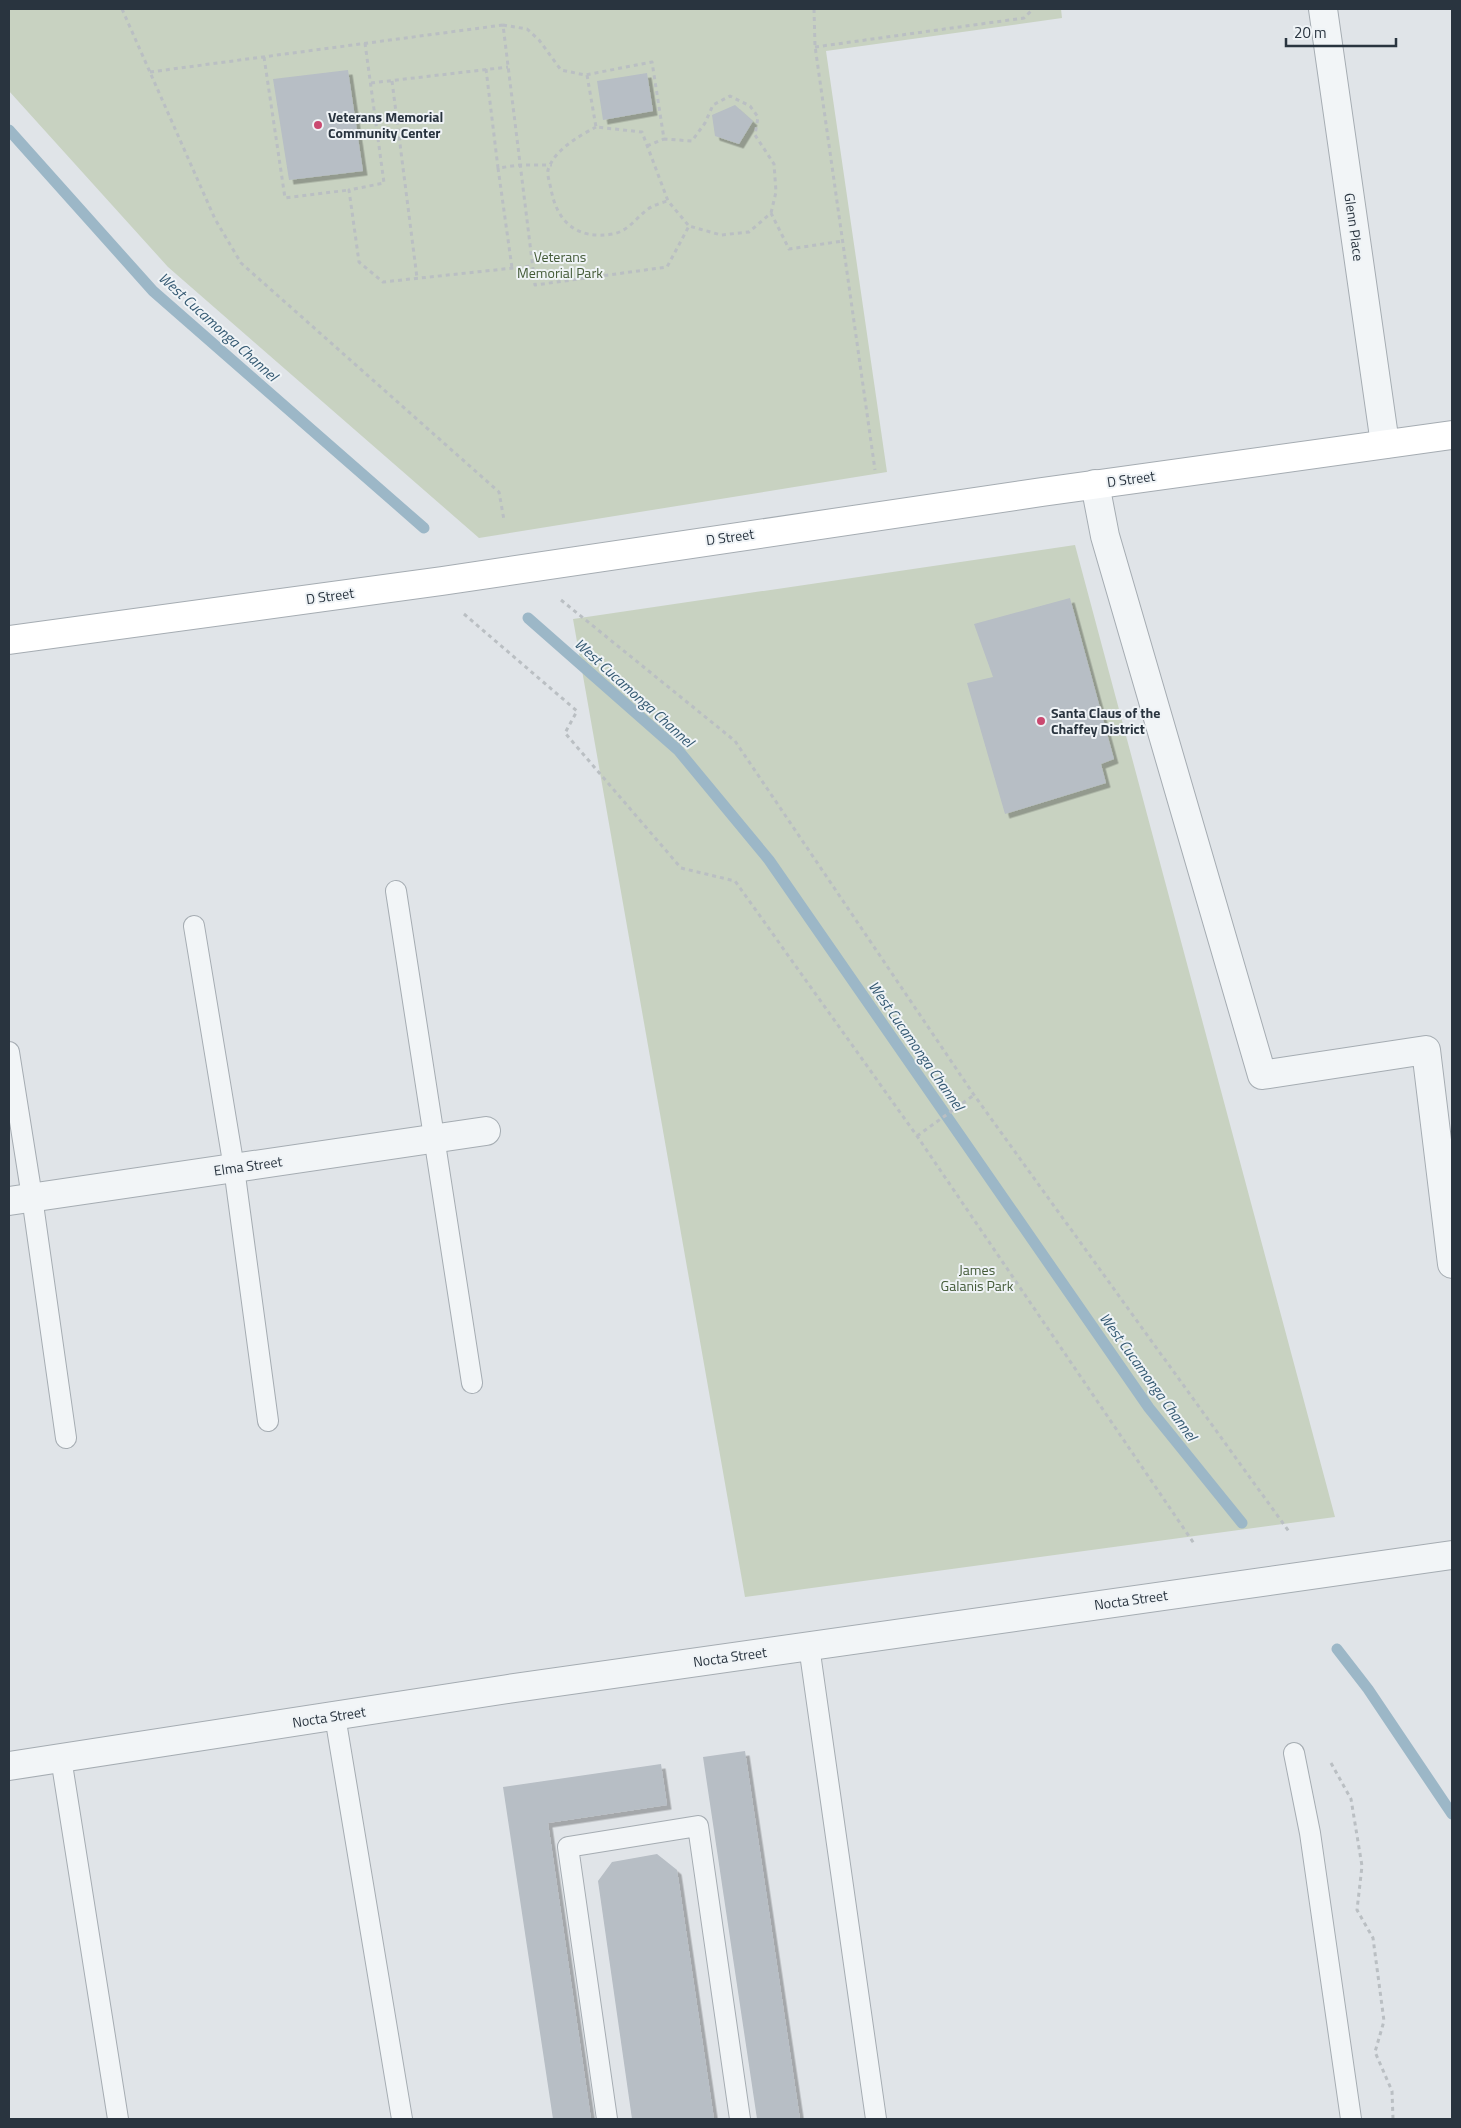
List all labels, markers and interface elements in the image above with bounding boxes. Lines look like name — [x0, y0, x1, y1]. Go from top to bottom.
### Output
scale bar — [1286, 15, 1396, 47]
text: 20 m — [1294, 21, 1327, 44]
place label: Veterans Memorial Community Center — [328, 106, 443, 143]
marker: Veterans Memorial Community Center — [312, 119, 324, 131]
street label: Glenn Place — [1339, 191, 1370, 262]
park label: Veterans Memorial Park — [517, 246, 603, 283]
water label: West Cucamonga Channel — [153, 267, 285, 388]
street label: D Street — [1106, 465, 1156, 492]
street label: D Street — [705, 523, 755, 550]
street label: D Street — [305, 582, 355, 609]
water label: West Cucamonga Channel — [569, 633, 701, 754]
place label: Santa Claus of the Chaffey District — [1051, 702, 1160, 739]
marker: Santa Claus of the Chaffey District — [1035, 715, 1047, 727]
water label: West Cucamonga Channel — [863, 976, 971, 1117]
street label: Elma Street — [212, 1150, 284, 1181]
park label: James Galanis Park — [941, 1259, 1014, 1296]
water label: West Cucamonga Channel — [1094, 1308, 1204, 1447]
street label: Nocta Street — [1093, 1584, 1169, 1615]
street label: Nocta Street — [692, 1641, 768, 1672]
street label: Nocta Street — [291, 1700, 367, 1733]

